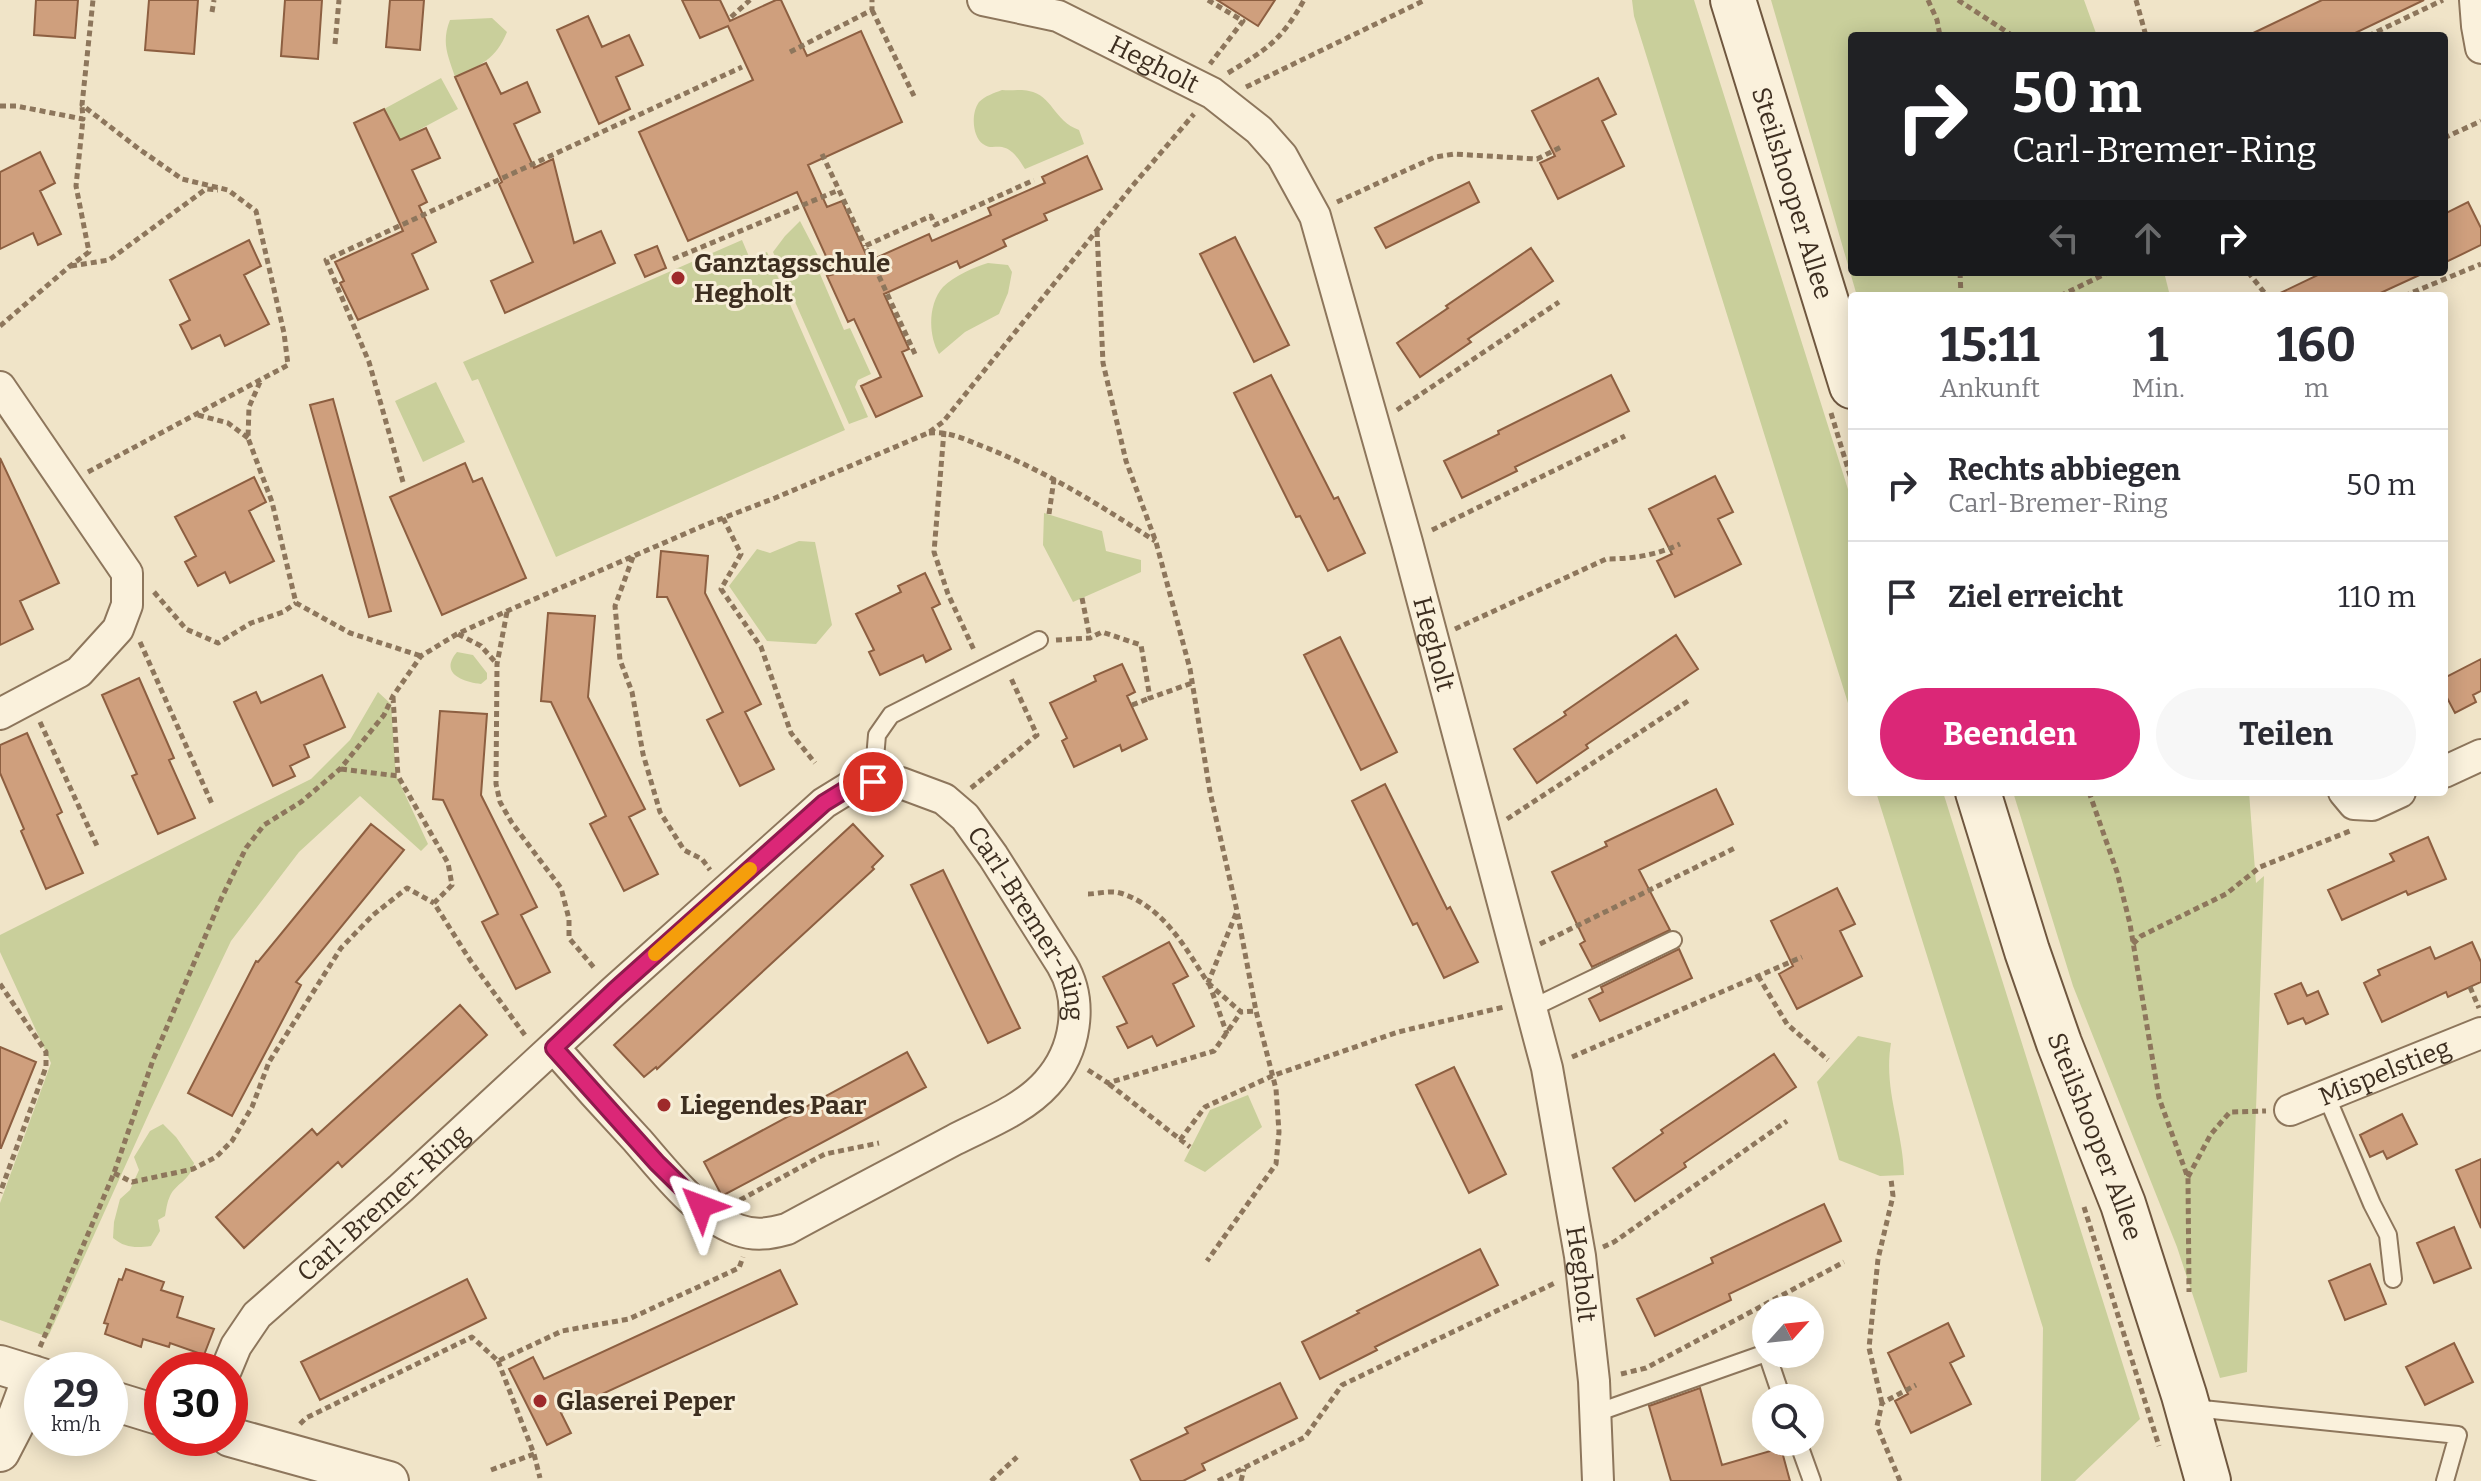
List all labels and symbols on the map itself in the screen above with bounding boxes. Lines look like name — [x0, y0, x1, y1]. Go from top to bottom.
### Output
street label: Hegholt — [1104, 29, 1204, 100]
street label: Steilshooper Allee — [1745, 83, 1839, 303]
place label: Ganztagsschule Hegholt — [694, 248, 890, 309]
marker: Ganztagsschule Hegholt — [669, 269, 687, 287]
street label: Hegholt — [1406, 593, 1461, 695]
pin — [839, 748, 907, 816]
street label: Carl-Bremer-Ring — [961, 820, 1090, 1021]
street label: Steilshooper Allee — [2041, 1029, 2149, 1244]
street label: Mispelstieg — [2315, 1032, 2455, 1113]
place label: Liegendes Paar — [680, 1090, 867, 1121]
marker: Liegendes Paar — [655, 1096, 673, 1114]
street label: Carl-Bremer-Ring — [291, 1118, 475, 1288]
position arrow — [659, 1164, 743, 1248]
street label: Hegholt — [1559, 1224, 1602, 1325]
north arrow — [1752, 1296, 1824, 1368]
speed limit sign: 30 — [144, 1352, 248, 1456]
place label: Glaserei Peper — [556, 1386, 735, 1417]
marker: Glaserei Peper — [531, 1392, 549, 1410]

